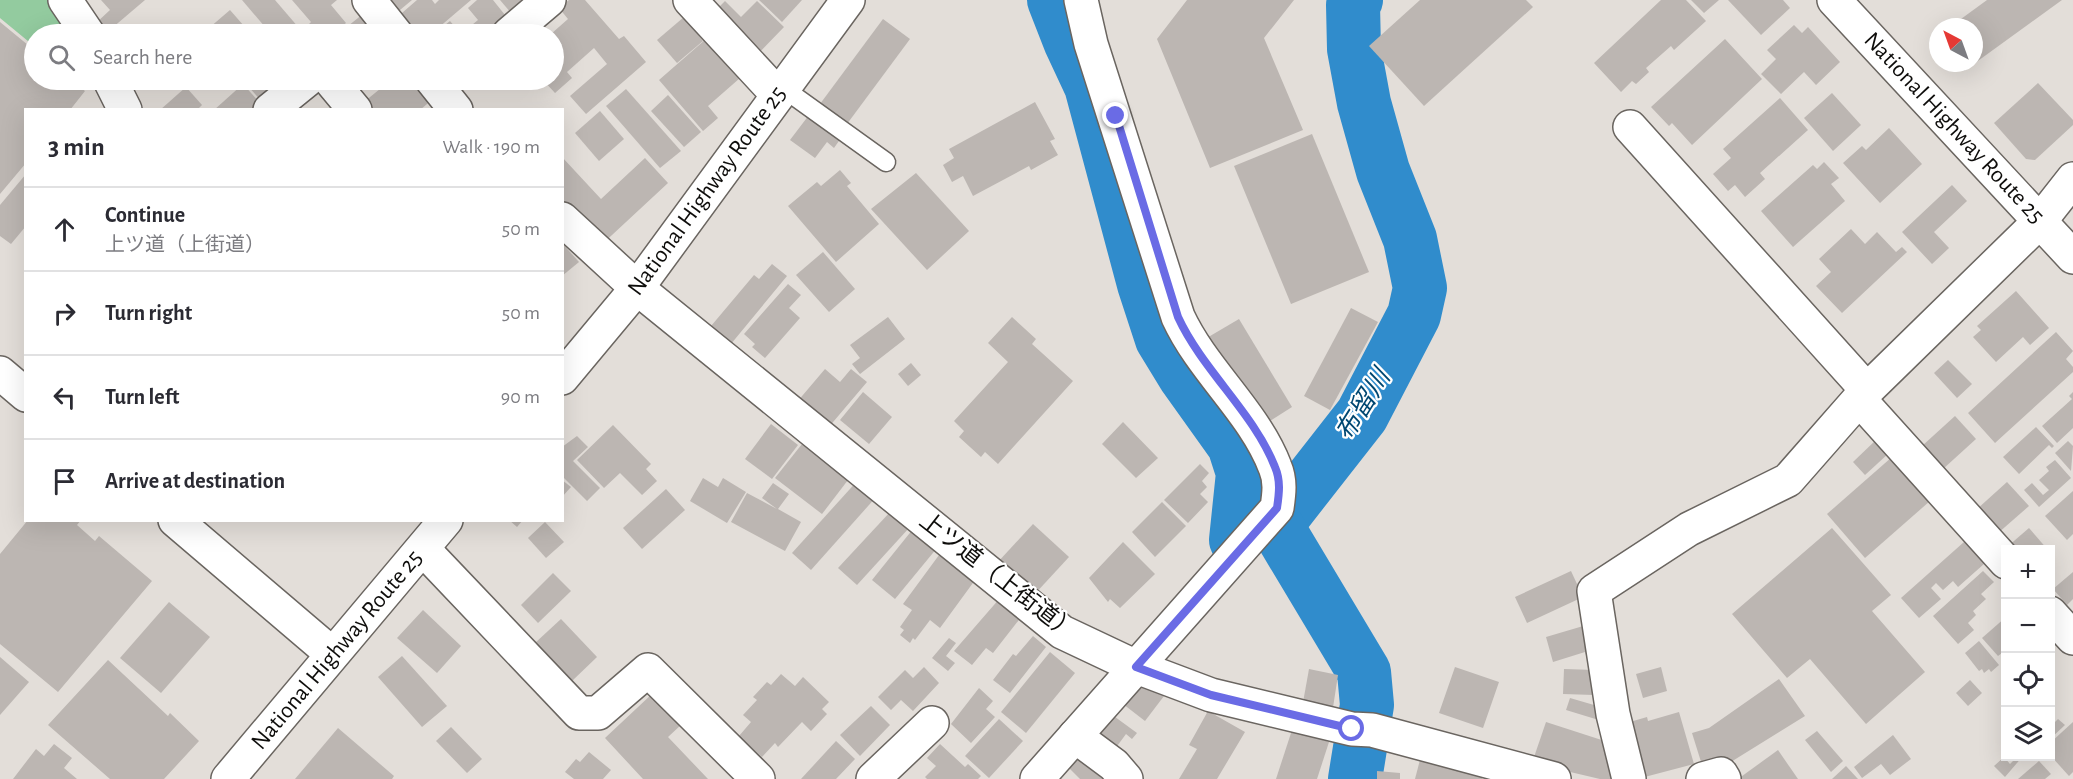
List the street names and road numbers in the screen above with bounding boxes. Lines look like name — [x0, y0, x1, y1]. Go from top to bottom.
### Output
street label: National Highway Route 25 — [1859, 28, 2049, 228]
street label: National Highway Route 25 — [623, 82, 791, 300]
street label: 上ツ道（上街道） — [915, 507, 1082, 646]
street label: National Highway Route 25 — [247, 546, 427, 754]

